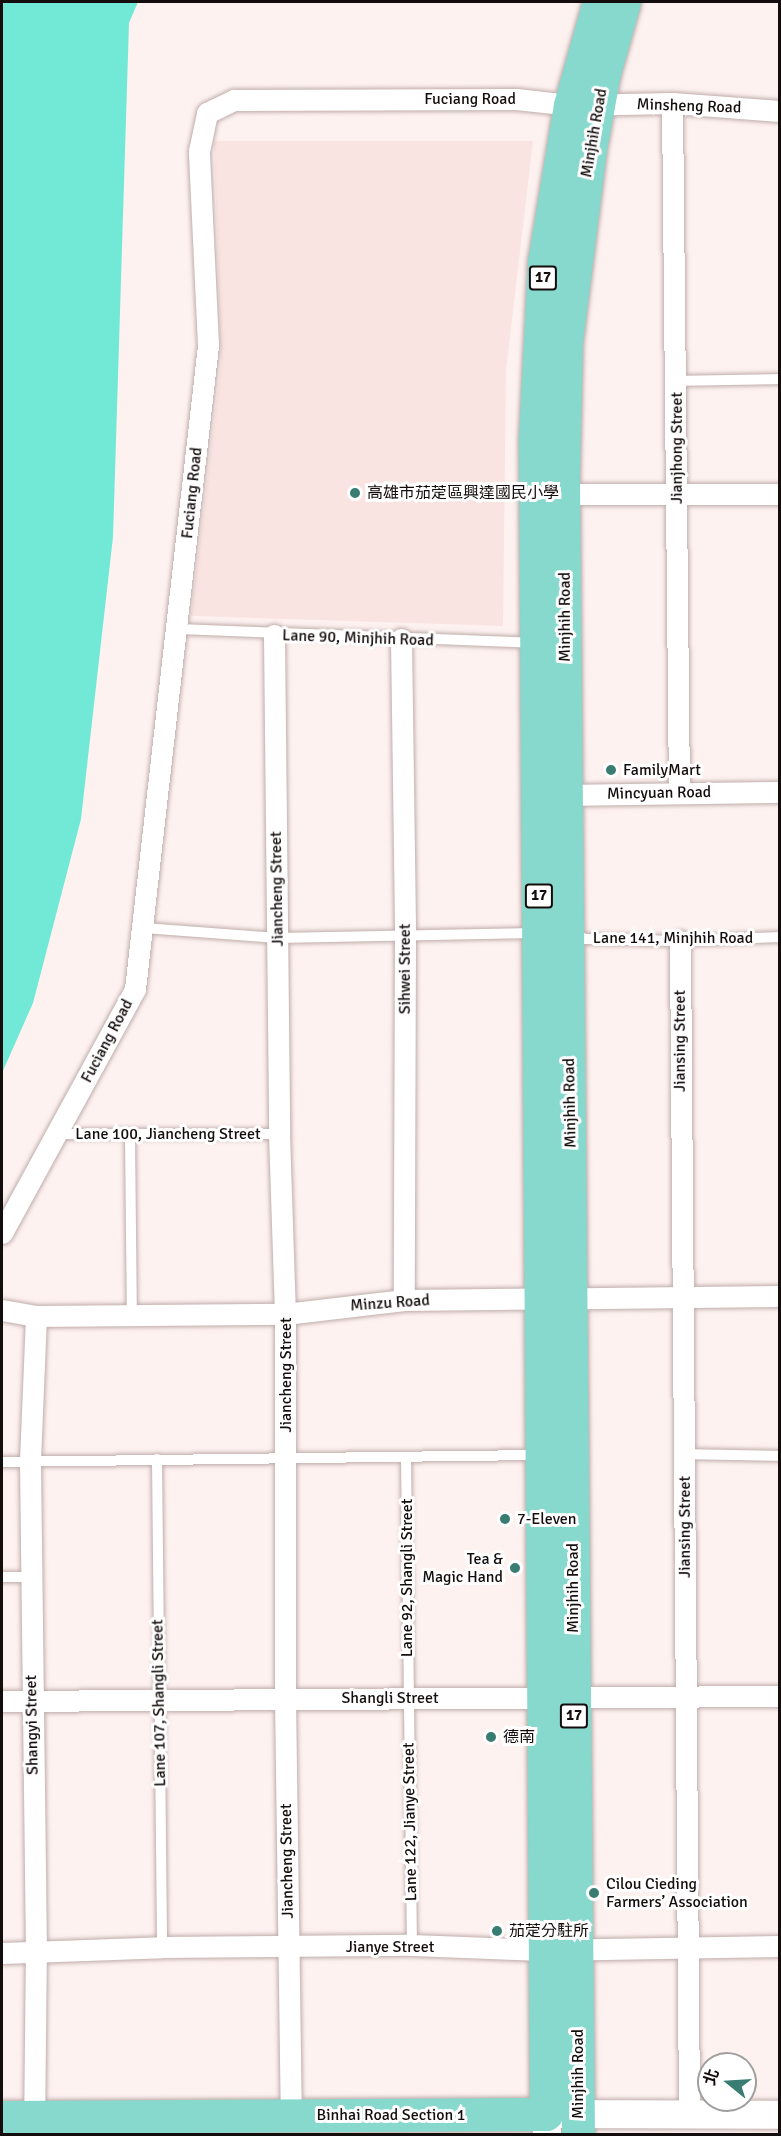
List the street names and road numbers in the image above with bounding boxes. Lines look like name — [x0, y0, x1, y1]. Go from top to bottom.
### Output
street label: Minjhih Road — [577, 87, 611, 179]
street label: Fuciang Road — [424, 89, 516, 109]
street label: Minsheng Road — [636, 95, 742, 117]
road number: 17 — [528, 266, 558, 290]
street label: Jianjhong Street — [667, 392, 687, 504]
street label: Fuciang Road — [178, 446, 206, 540]
street label: Minjhih Road — [555, 572, 575, 662]
street label: Lane 90, Minjhih Road — [282, 626, 434, 650]
street label: Mincyuan Road — [607, 782, 711, 804]
street label: Jiancheng Street — [266, 831, 288, 947]
road number: 17 — [524, 884, 554, 908]
street label: Sihwei Street — [395, 924, 415, 1014]
street label: Lane 141, Minjhih Road — [593, 928, 753, 948]
street label: Jiansing Street — [670, 990, 690, 1092]
street label: Fuciang Road — [77, 996, 137, 1086]
street label: Minjhih Road — [560, 1058, 580, 1148]
street label: Lane 100, Jiancheng Street — [75, 1124, 261, 1144]
street label: Minzu Road — [350, 1291, 430, 1315]
street label: Jiancheng Street — [276, 1318, 296, 1432]
street label: Jiansing Street — [675, 1476, 695, 1578]
street label: Lane 92, Shangli Street — [397, 1499, 417, 1657]
street label: Minjhih Road — [563, 1543, 583, 1633]
street label: Lane 107, Shangli Street — [148, 1619, 170, 1787]
street label: Shangyi Street — [22, 1675, 42, 1775]
street label: Shangli Street — [341, 1688, 439, 1708]
road number: 17 — [559, 1704, 589, 1728]
street label: Lane 122, Jianye Street — [399, 1742, 421, 1902]
street label: Jiancheng Street — [276, 1803, 298, 1919]
street label: Jianye Street — [346, 1937, 434, 1957]
street label: Minjhih Road — [568, 2029, 588, 2119]
street label: Binhai Road Section 1 — [317, 2105, 465, 2125]

